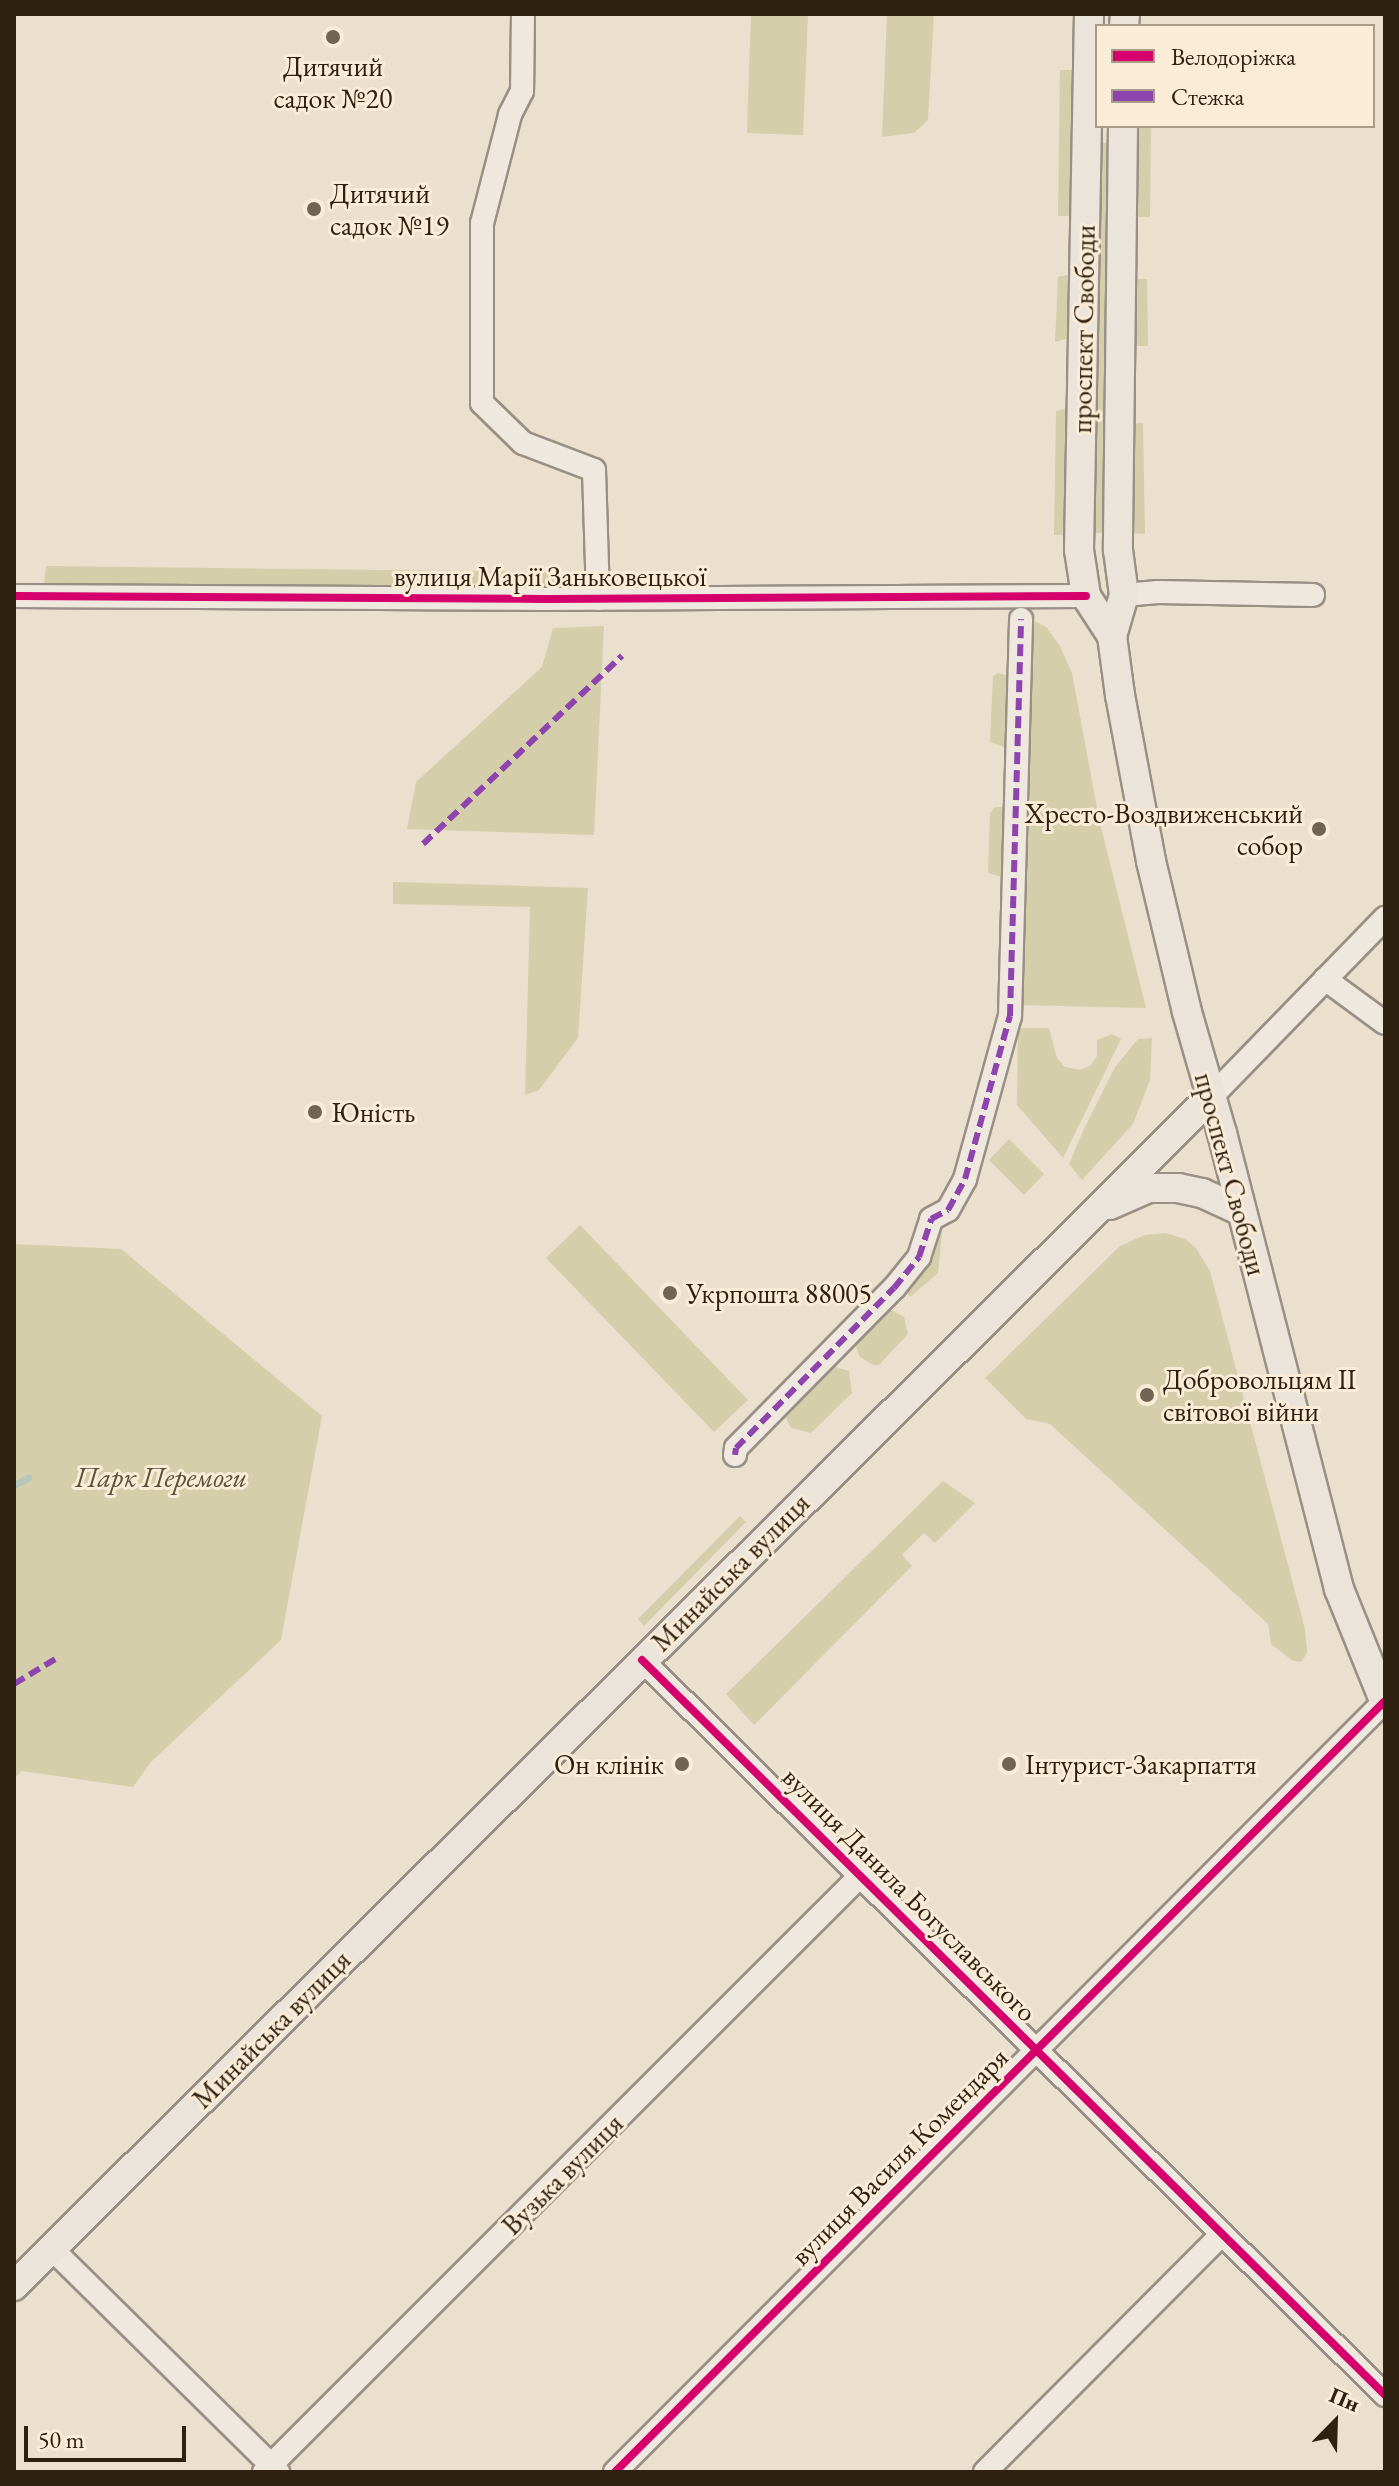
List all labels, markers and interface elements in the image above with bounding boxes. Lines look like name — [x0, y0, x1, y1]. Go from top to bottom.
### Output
legend — [1095, 24, 1375, 128]
marker: Дитячий садок №20 — [324, 28, 342, 46]
text: Велодоріжка — [1171, 41, 1296, 72]
place label: Дитячий садок №20 — [274, 49, 392, 115]
text: Стежка — [1171, 81, 1244, 112]
place label: Дитячий садок №19 — [330, 176, 449, 242]
marker: Дитячий садок №19 — [305, 200, 323, 218]
street label: проспект Свободи — [1064, 224, 1102, 434]
street label: вулиця Марії Заньковецької — [394, 559, 706, 593]
place label: Хресто-Воздвиженський собор — [1025, 796, 1303, 862]
marker: Хресто-Воздвиженський собор — [1310, 820, 1328, 838]
street label: проспект Свободи — [1188, 1069, 1274, 1279]
place label: Юність — [331, 1095, 415, 1129]
marker: Юність — [306, 1103, 324, 1121]
place label: Укрпошта 88005 — [686, 1276, 872, 1310]
marker: Укрпошта 88005 — [661, 1284, 679, 1302]
place label: Добровольцям Ⅱ світової війни — [1163, 1362, 1356, 1428]
marker: Добровольцям Ⅱ світової війни — [1138, 1386, 1156, 1404]
park label: Парк Перемоги — [75, 1460, 247, 1494]
street label: Минайська вулиця — [644, 1486, 816, 1658]
place label: Он клінік — [554, 1747, 664, 1781]
place label: Інтурист-Закарпаття — [1025, 1747, 1257, 1781]
marker: Он клінік — [671, 1753, 693, 1775]
marker: Інтурист-Закарпаття — [1000, 1755, 1018, 1773]
street label: вулиця Данила Богуславського — [776, 1760, 1044, 2028]
street label: Минайська вулиця — [185, 1943, 357, 2115]
street label: вулиця Василя Комендаря — [783, 2040, 1015, 2272]
street label: Вузька вулиця — [494, 2106, 630, 2242]
text: Пн — [1325, 2380, 1364, 2419]
north arrow — [1295, 2382, 1375, 2462]
scale bar — [28, 2410, 190, 2460]
text: 50 m — [38, 2424, 85, 2455]

